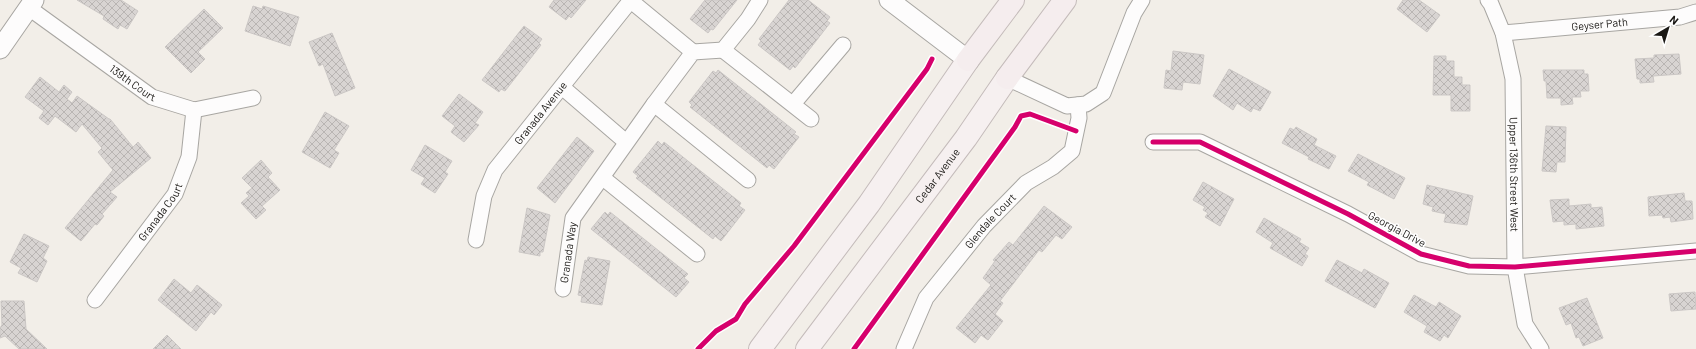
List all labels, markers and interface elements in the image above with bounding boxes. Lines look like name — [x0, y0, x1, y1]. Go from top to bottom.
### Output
north arrow — [1648, 8, 1688, 48]
text: N — [1668, 12, 1681, 27]
street label: Geyser Path — [1571, 15, 1628, 33]
street label: 139th Court — [107, 61, 157, 104]
street label: Granada Avenue — [511, 79, 569, 147]
street label: Upper 136th Street West — [1507, 117, 1522, 232]
street label: Cedar Avenue — [912, 145, 962, 205]
street label: Granada Court — [135, 181, 185, 243]
street label: Glendale Court — [962, 190, 1018, 251]
street label: Georgia Drive — [1366, 208, 1428, 249]
street label: Granada Way — [557, 221, 578, 284]

